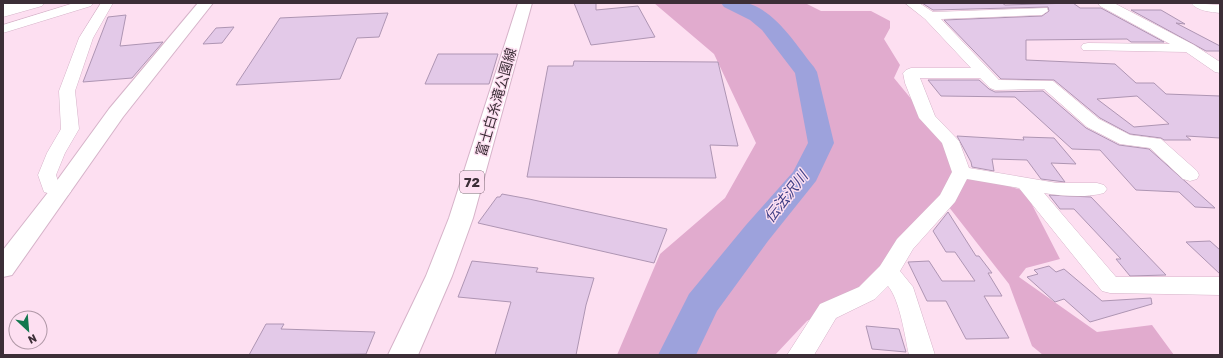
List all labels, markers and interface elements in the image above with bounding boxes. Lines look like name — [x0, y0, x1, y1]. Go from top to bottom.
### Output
street label: 富士白糸滝公園線 — [473, 46, 520, 158]
water label: 伝法沢川 — [760, 166, 813, 226]
road number: 72 — [460, 171, 484, 193]
north arrow — [8, 310, 48, 350]
text: N — [26, 331, 39, 346]

